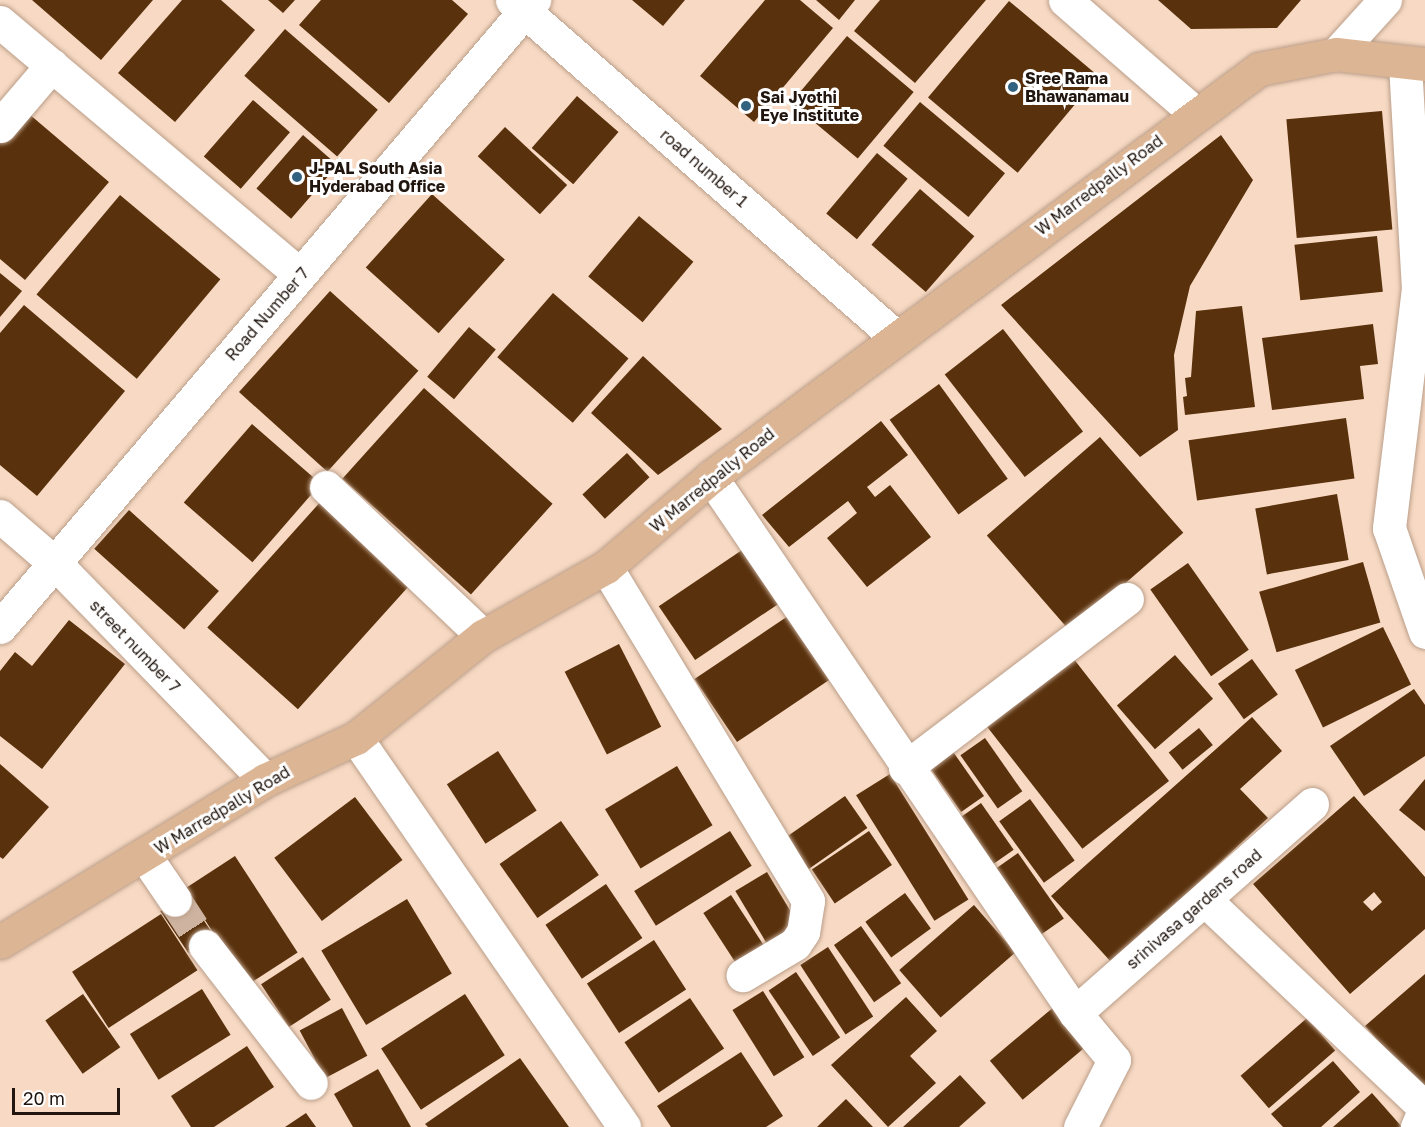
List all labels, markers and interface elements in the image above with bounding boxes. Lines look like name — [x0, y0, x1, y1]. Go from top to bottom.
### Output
place label: Sree Rama Bhawanamau — [1025, 68, 1129, 106]
marker: Sree Rama Bhawanamau — [1006, 80, 1020, 94]
place label: Sai Jyothi Eye Institute — [760, 87, 859, 125]
marker: Sai Jyothi Eye Institute — [737, 97, 755, 115]
street label: road number 1 — [656, 125, 752, 211]
street label: W Marredpally Road — [1032, 131, 1166, 239]
place label: J-PAL South Asia Hyderabad Office — [309, 158, 445, 196]
marker: J-PAL South Asia Hyderabad Office — [290, 170, 304, 184]
street label: Road Number 7 — [221, 264, 313, 364]
street label: W Marredpally Road — [646, 424, 778, 536]
street label: street number 7 — [86, 596, 184, 696]
street label: W Marredpally Road — [151, 762, 293, 858]
street label: srinivasa gardens road — [1122, 845, 1266, 973]
scale bar — [15, 1076, 123, 1114]
text: 20 m — [23, 1087, 65, 1109]

